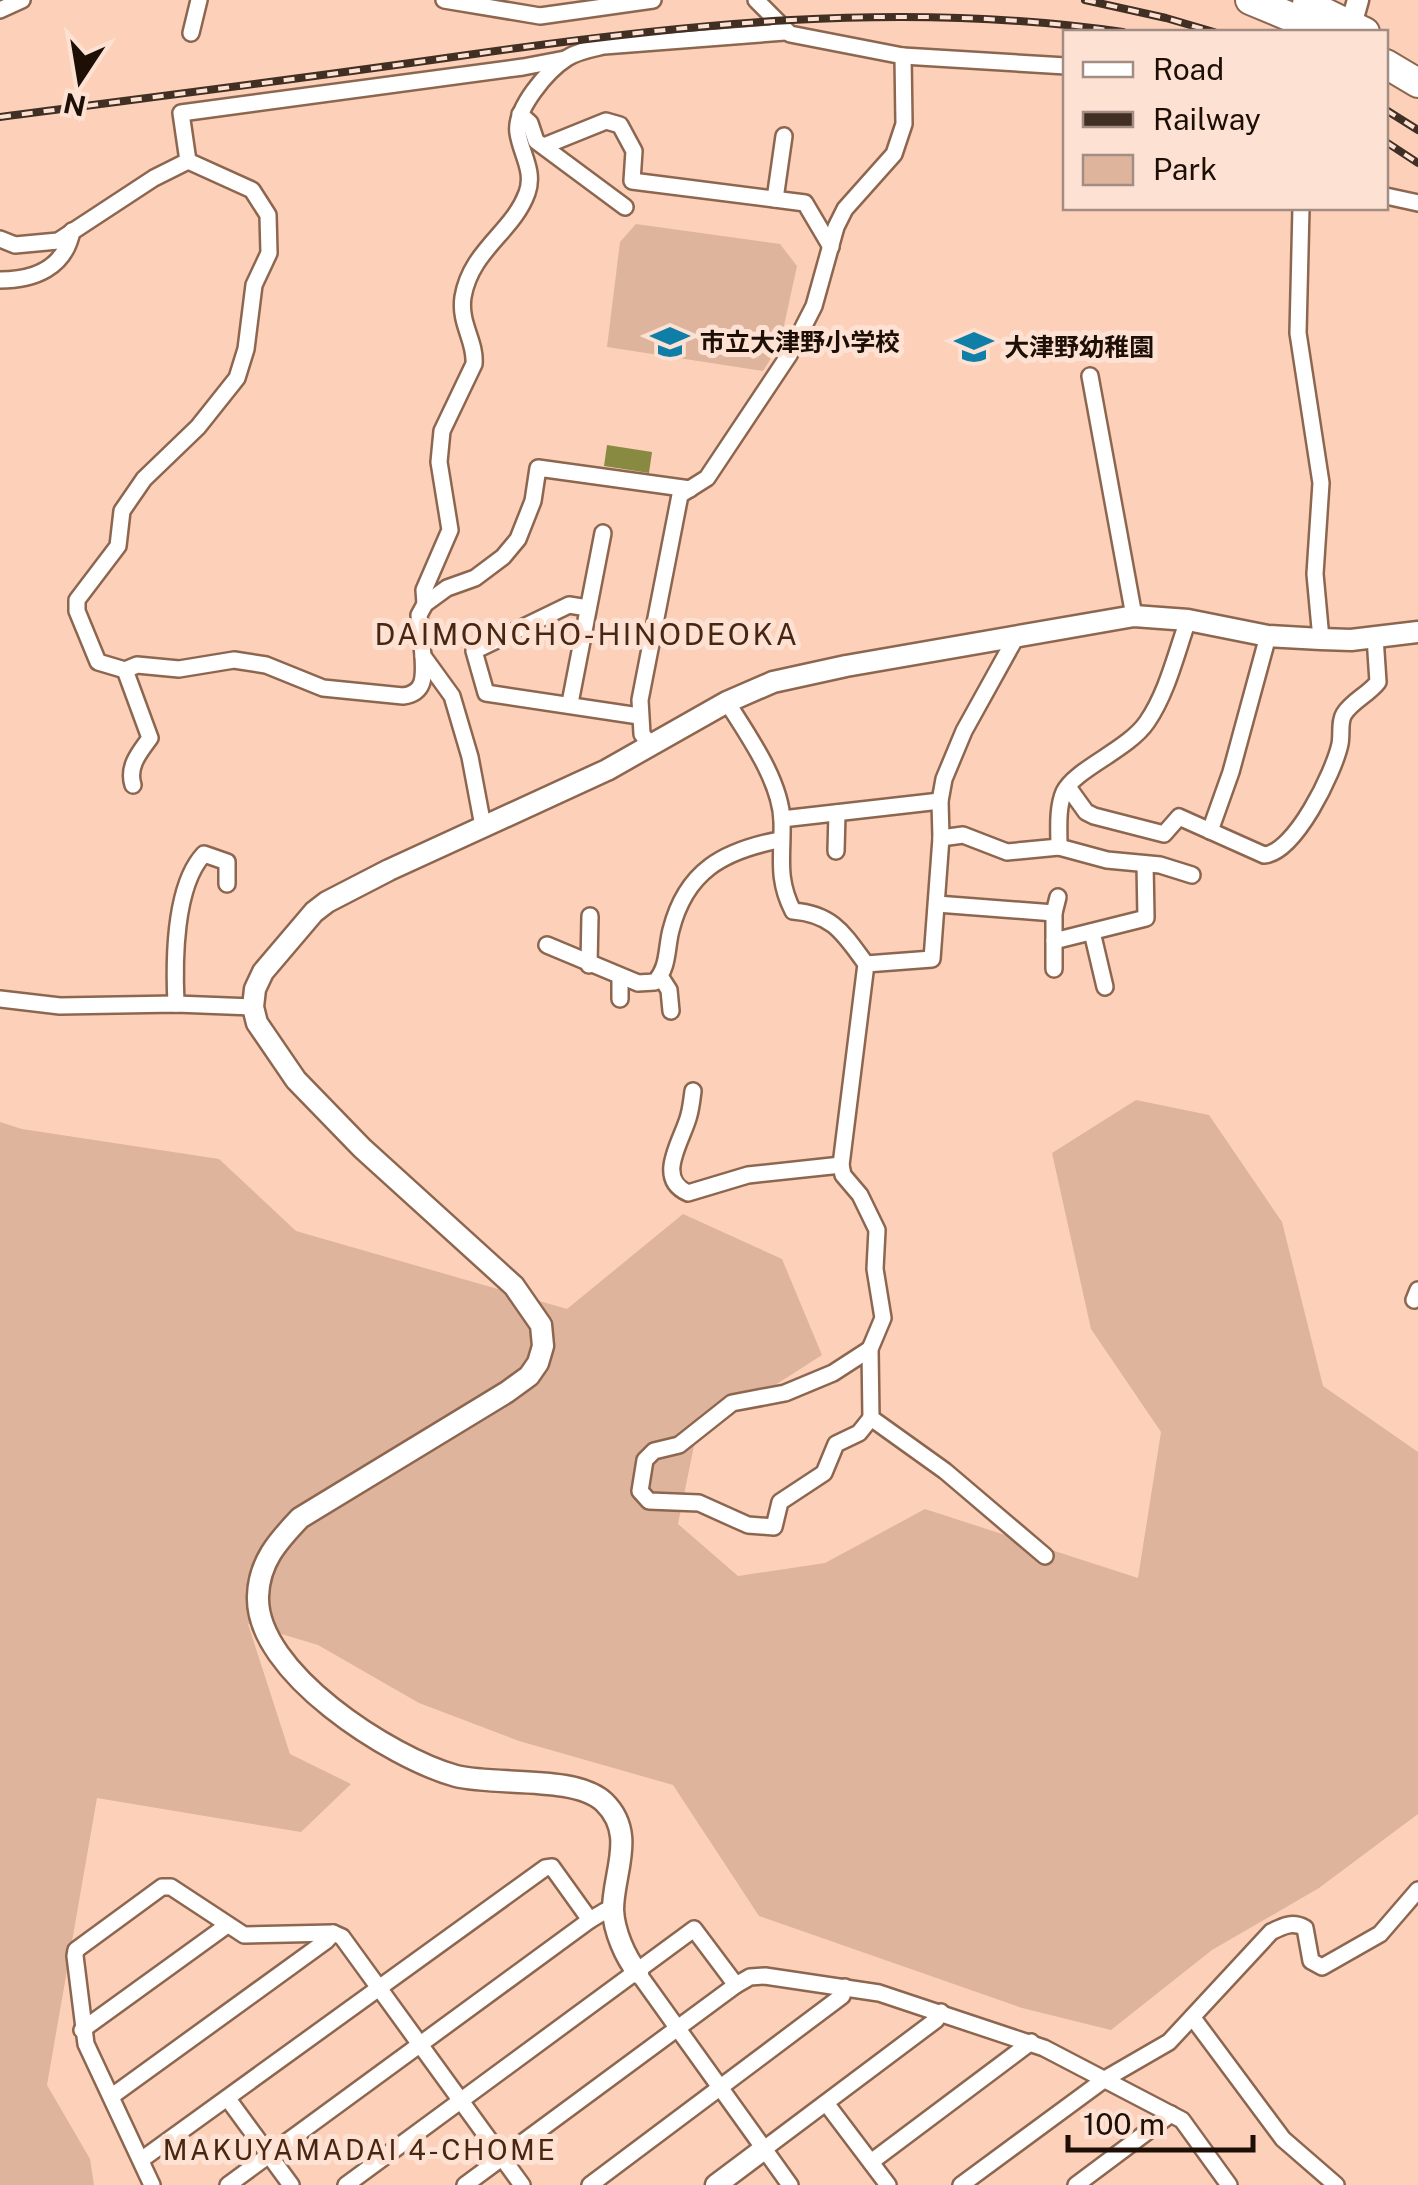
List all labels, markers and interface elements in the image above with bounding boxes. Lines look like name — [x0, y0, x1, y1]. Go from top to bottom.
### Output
north arrow — [30, 30, 130, 130]
legend — [1063, 30, 1388, 210]
text: Road — [1153, 51, 1224, 87]
text: N — [61, 87, 89, 123]
text: Railway — [1153, 101, 1261, 137]
text: Park — [1153, 151, 1217, 187]
school or university icon: 市立大津野小学校 — [649, 321, 691, 363]
school or university icon: 大津野幼稚園 — [953, 326, 995, 368]
place label: 市立大津野小学校 — [700, 327, 900, 357]
place label: 大津野幼稚園 — [1004, 332, 1154, 362]
district label: DAIMONCHO-HINODEOKA — [374, 616, 800, 652]
scale bar — [1068, 2090, 1253, 2152]
text: 100 m — [1083, 2106, 1165, 2142]
district label: MAKUYAMADAI 4-CHOME — [163, 2133, 557, 2166]

